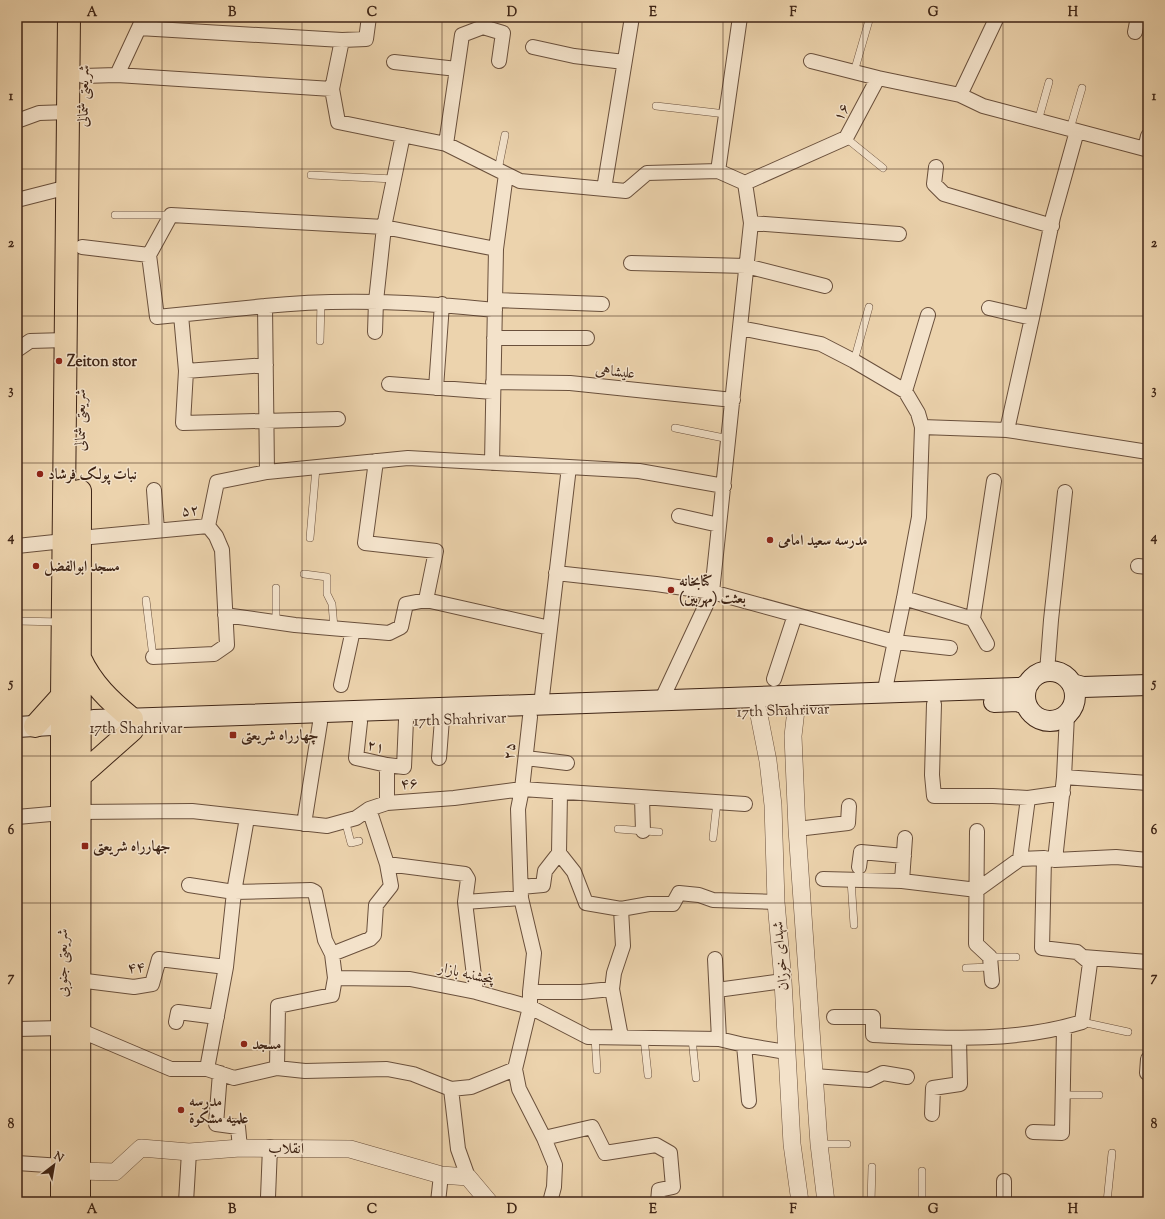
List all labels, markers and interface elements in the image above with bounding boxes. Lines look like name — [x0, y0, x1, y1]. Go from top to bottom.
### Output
text: A — [87, 4, 98, 22]
text: B — [228, 4, 237, 22]
text: C — [367, 4, 377, 22]
text: D — [507, 4, 517, 22]
text: E — [649, 4, 657, 22]
text: F — [789, 4, 797, 22]
text: G — [928, 4, 939, 22]
text: H — [1068, 4, 1079, 22]
street label: شریعتی شمالی — [73, 65, 96, 127]
text: 1 — [9, 88, 14, 106]
text: 1 — [1152, 88, 1157, 106]
street label: ۱۶ — [829, 100, 856, 125]
text: 2 — [8, 235, 15, 253]
text: 2 — [1151, 235, 1158, 253]
place label: Zeiton stor — [67, 352, 137, 373]
marker: Zeiton stor — [54, 356, 64, 366]
street label: علیشاهی — [594, 360, 636, 385]
text: 3 — [8, 382, 14, 400]
text: 3 — [1151, 382, 1157, 400]
street label: شریعتی شمالی — [71, 389, 92, 451]
place label: نبات پولک فرشاد — [48, 465, 137, 486]
marker: نبات پولک فرشاد — [35, 469, 45, 479]
street label: ۵۲ — [180, 500, 200, 523]
text: 4 — [7, 529, 15, 547]
text: 4 — [1150, 529, 1158, 547]
place label: مدرسه سعید امامی — [777, 531, 868, 552]
marker: مدرسه سعید امامی — [765, 535, 775, 545]
place label: مسجد ابوالفضل — [44, 557, 120, 578]
marker: مسجد ابوالفضل — [31, 561, 41, 571]
place label: کتابخانه بعثت (مهربین) — [679, 572, 746, 610]
marker: کتابخانه بعثت (مهربین) — [666, 585, 676, 595]
text: 5 — [8, 675, 14, 693]
text: 5 — [1151, 675, 1157, 693]
street label: 17th Shahrivar — [736, 699, 830, 724]
street label: 17th Shahrivar — [413, 708, 507, 733]
street label: 17th Shahrivar — [89, 719, 183, 740]
place label: چهارراه شریعتی — [241, 726, 319, 747]
marker: چهارراه شریعتی — [228, 730, 238, 740]
street label: ۲۱ — [365, 735, 387, 760]
street label: ۲۵ — [499, 741, 522, 761]
street label: ۴۶ — [399, 773, 419, 796]
text: 6 — [8, 822, 15, 840]
text: 6 — [1151, 822, 1158, 840]
place label: جهارراه شریعتی — [93, 837, 171, 858]
marker: جهارراه شریعتی — [80, 841, 90, 851]
street label: شهدای خوزان — [768, 920, 795, 992]
street label: شریعتی جنوبی — [53, 929, 74, 997]
street label: ۴۴ — [126, 957, 146, 980]
street label: پنجشنبه بازار — [434, 957, 497, 991]
text: 7 — [8, 969, 15, 987]
text: 7 — [1151, 969, 1158, 987]
place label: مسجد — [252, 1035, 282, 1056]
marker: مسجد — [239, 1039, 249, 1049]
place label: مدرسه علمیه مشکوة — [189, 1092, 248, 1130]
marker: مدرسه علمیه مشکوة — [176, 1105, 186, 1115]
text: 8 — [8, 1116, 15, 1134]
text: 8 — [1151, 1116, 1158, 1134]
street label: انقلاب — [268, 1139, 304, 1160]
north arrow — [34, 1145, 74, 1185]
text: N — [50, 1148, 67, 1167]
text: A — [87, 1201, 98, 1219]
text: B — [228, 1201, 237, 1219]
text: C — [367, 1201, 377, 1219]
text: D — [507, 1201, 517, 1219]
text: E — [649, 1201, 657, 1219]
text: F — [789, 1201, 797, 1219]
text: G — [928, 1201, 939, 1219]
text: H — [1068, 1201, 1079, 1219]

